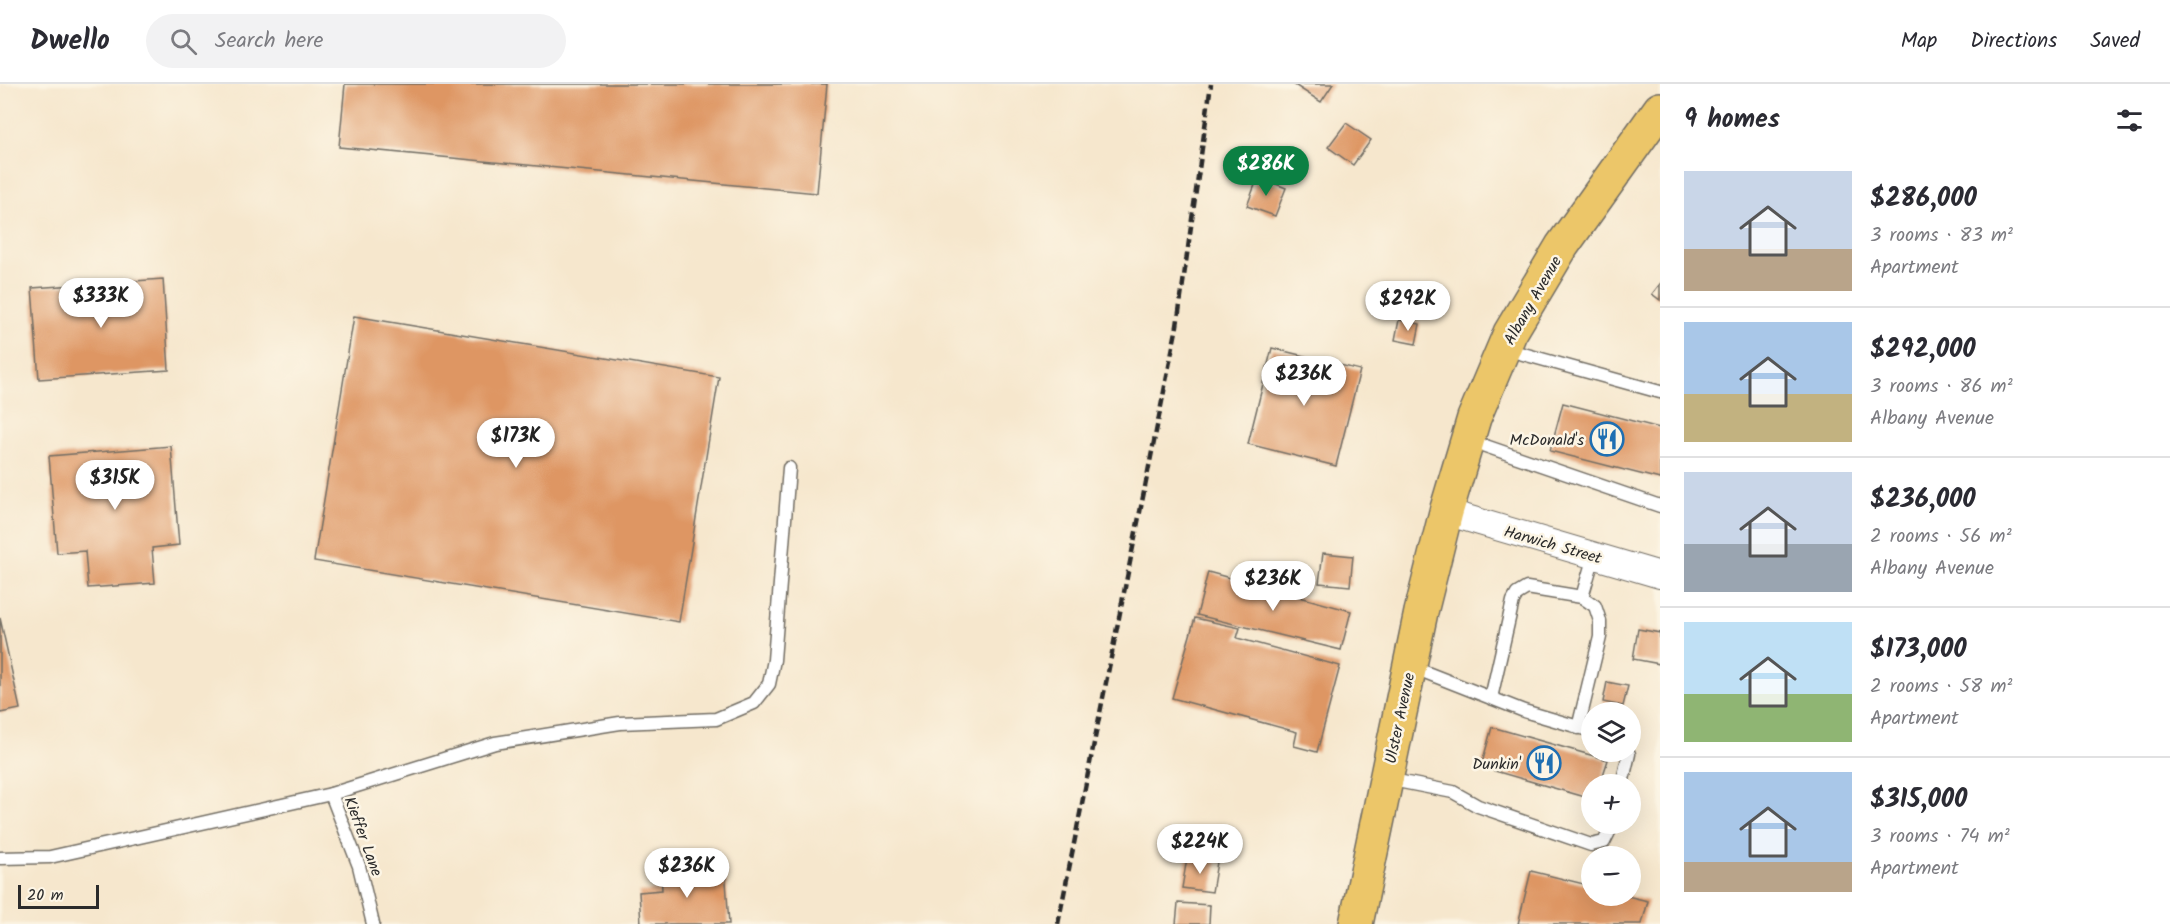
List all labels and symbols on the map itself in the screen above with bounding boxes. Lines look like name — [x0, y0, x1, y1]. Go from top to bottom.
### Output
pin: $286K — [1224, 146, 1308, 197]
street label: Albany Avenue — [1498, 252, 1569, 350]
pin: $333K — [59, 278, 143, 329]
pin: $292K — [1366, 281, 1450, 332]
pin: $236K — [1262, 356, 1346, 407]
pin: $173K — [474, 418, 558, 469]
restaurant icon: McDonald's — [1589, 421, 1625, 457]
place label: McDonald's — [1510, 428, 1584, 453]
pin: $315K — [73, 460, 157, 511]
street label: Harwich Street — [1501, 520, 1605, 572]
pin: $236K — [1231, 561, 1315, 612]
street label: Ulster Avenue — [1379, 670, 1422, 766]
restaurant icon: Dunkin' — [1526, 745, 1562, 781]
place label: Dunkin' — [1472, 752, 1522, 777]
street label: Kieffer Lane — [337, 793, 389, 880]
pin: $224K — [1158, 824, 1242, 875]
pin: $236K — [645, 848, 729, 899]
scale bar — [18, 882, 99, 910]

